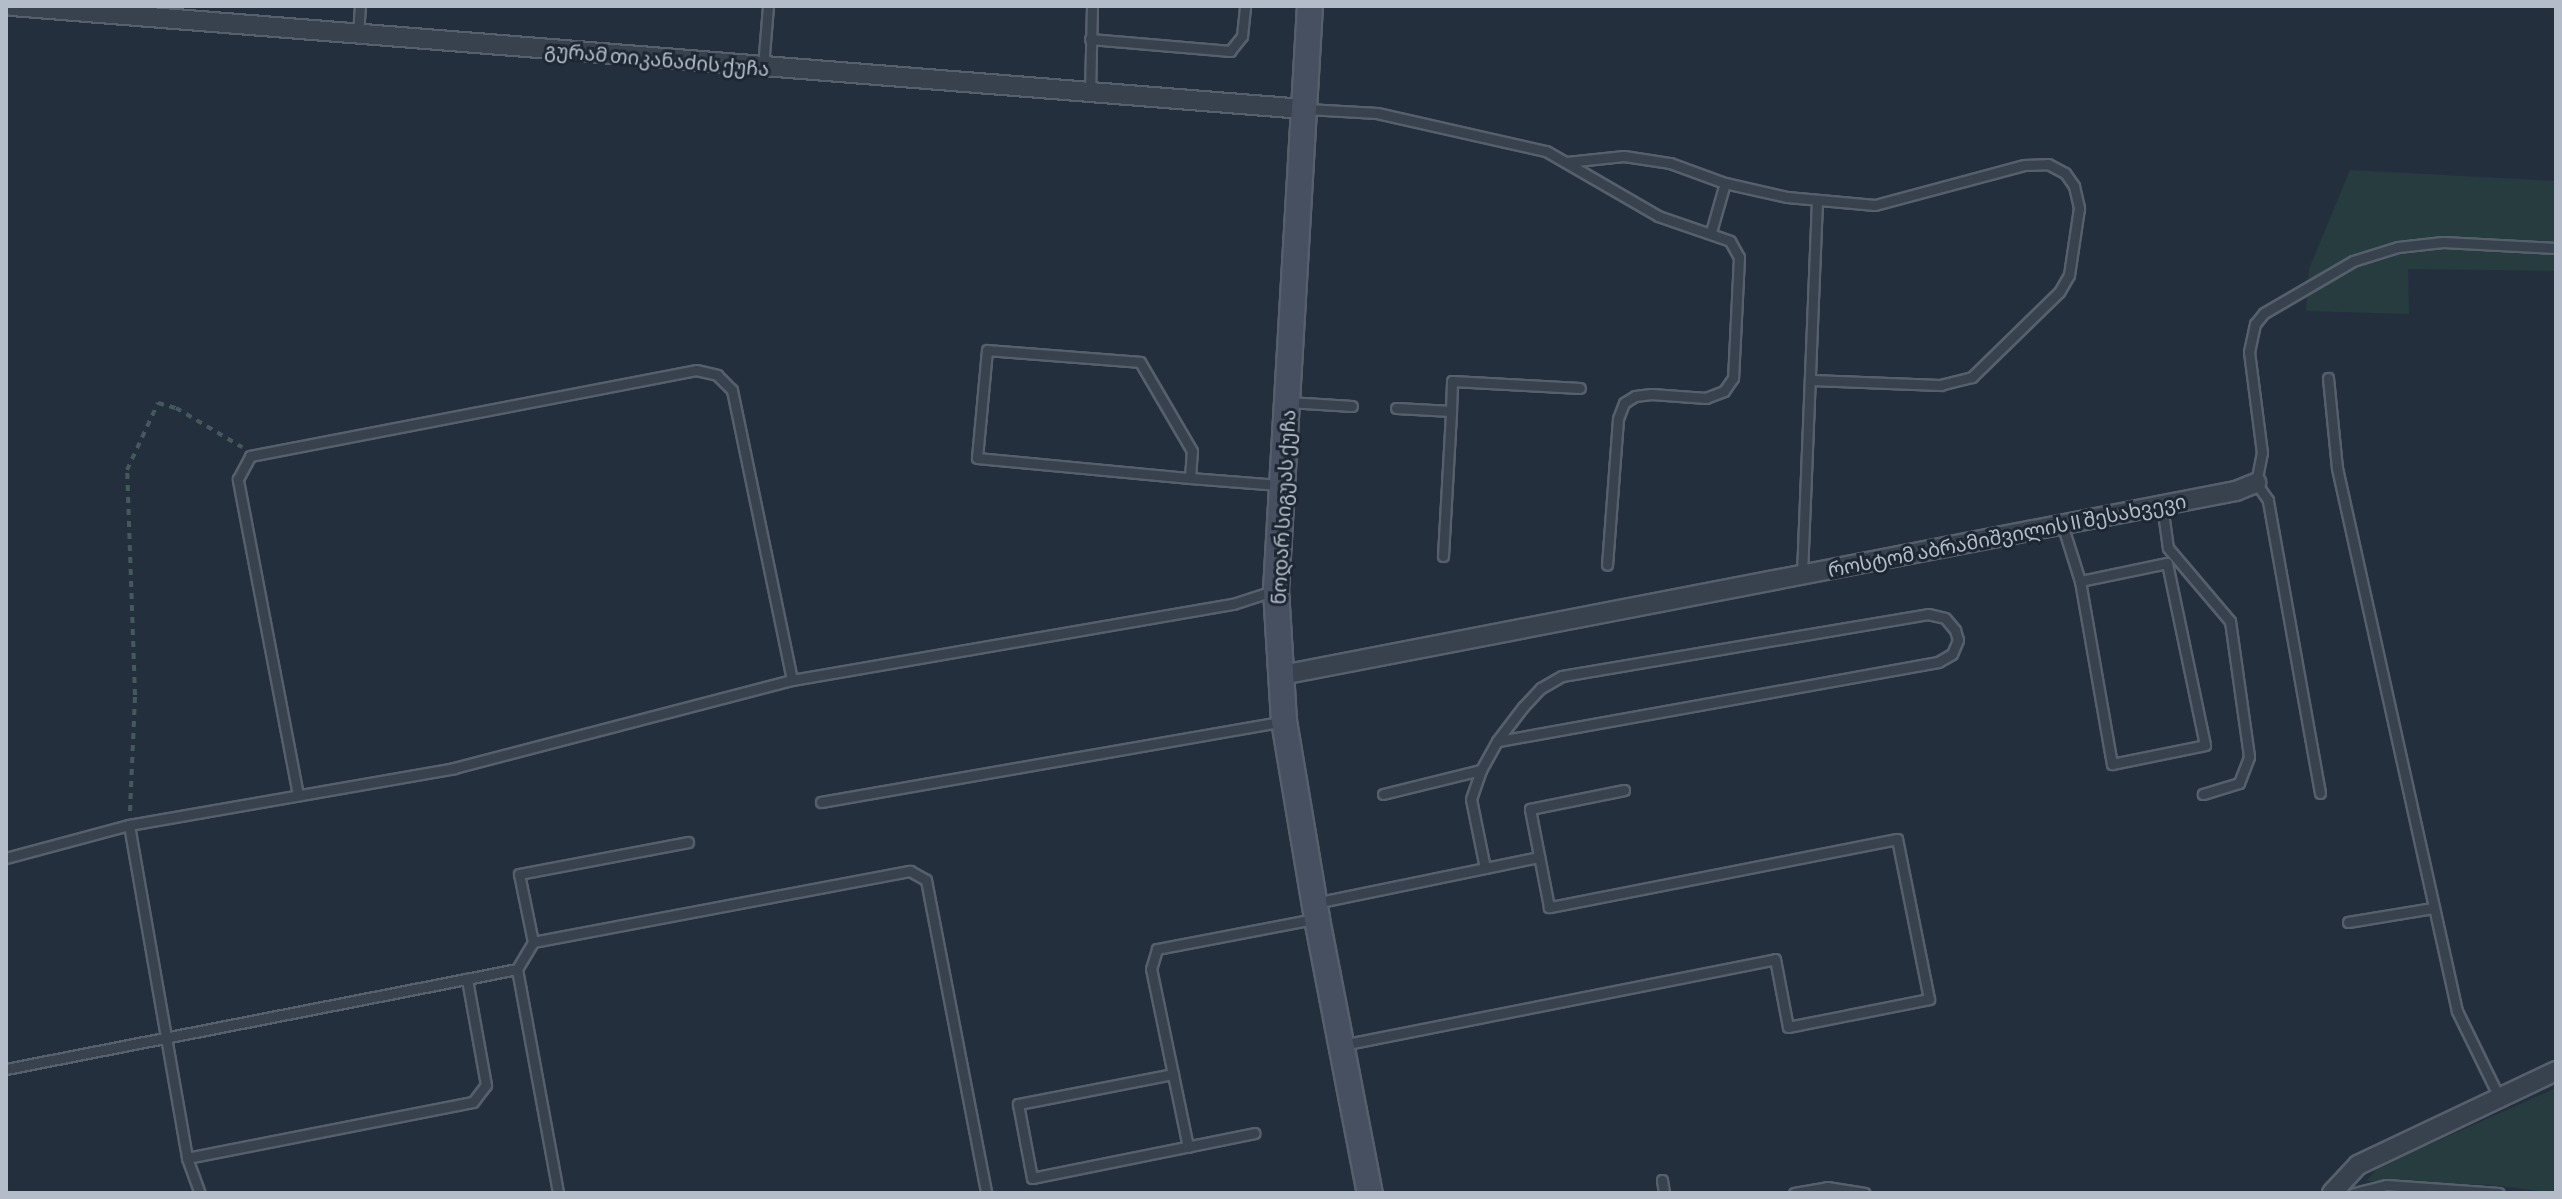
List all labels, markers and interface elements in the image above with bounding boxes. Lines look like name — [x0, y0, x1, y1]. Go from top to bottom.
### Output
street label: გურამ თიკანაძის ქუჩა — [544, 37, 770, 81]
street label: ნოდარ სიგუას ქუჩა — [1266, 409, 1300, 605]
street label: როსტომ აბრამიშვილის II შესახვევი — [1826, 488, 2188, 582]

